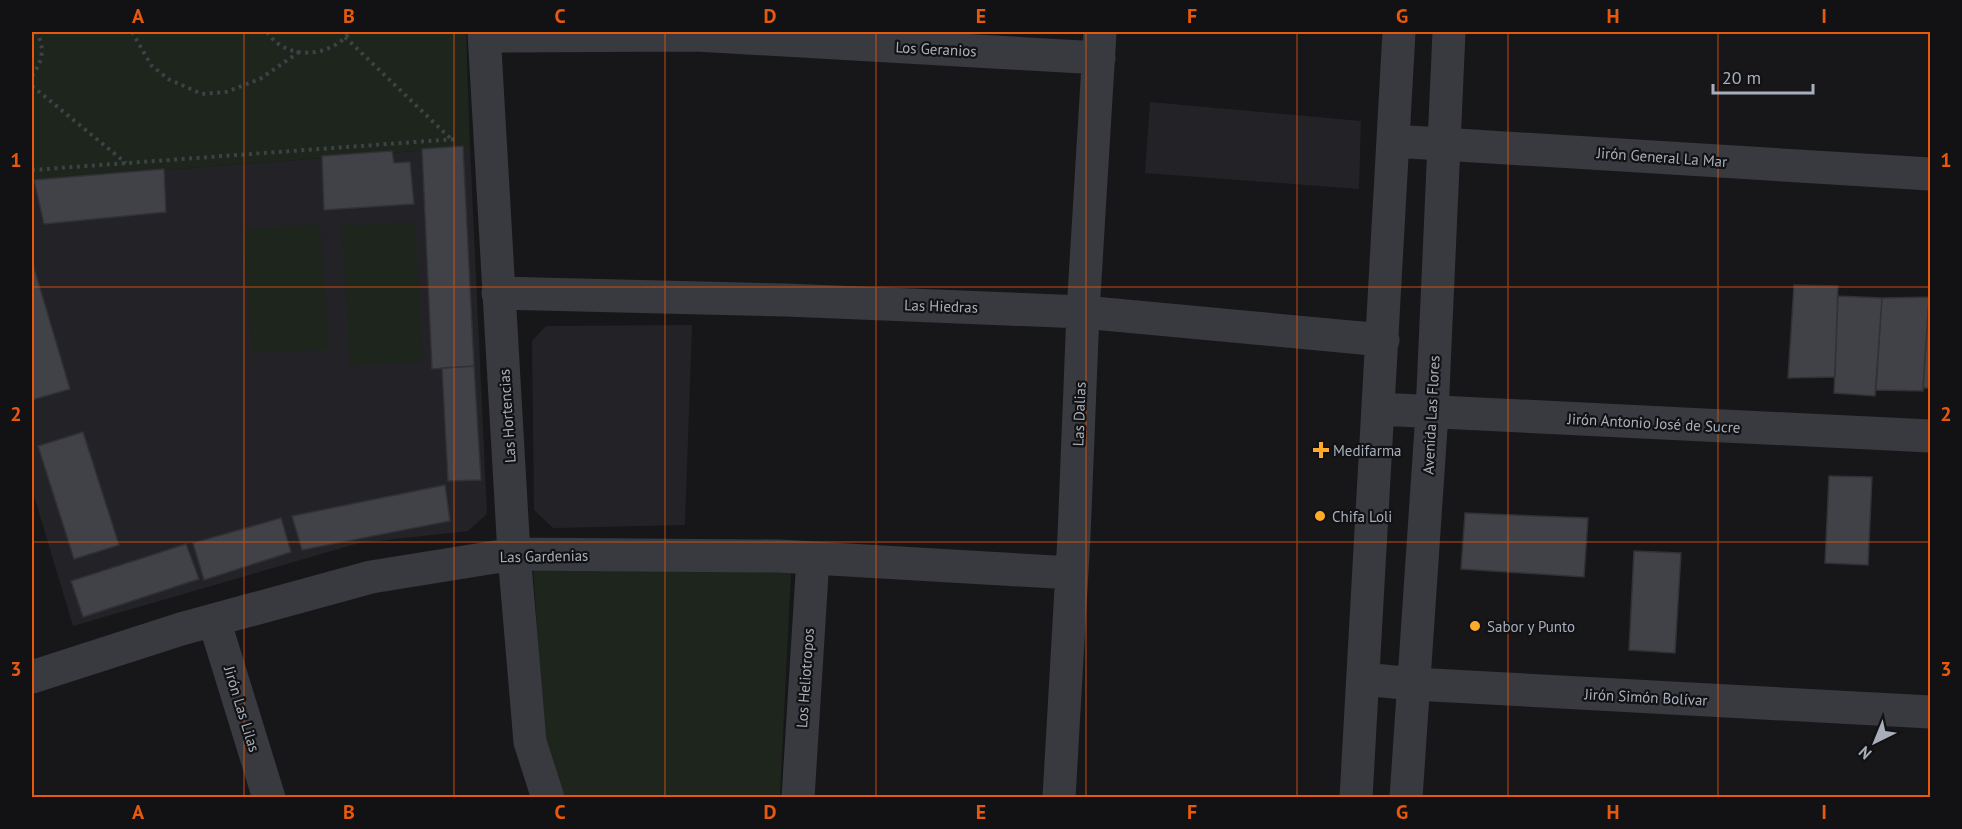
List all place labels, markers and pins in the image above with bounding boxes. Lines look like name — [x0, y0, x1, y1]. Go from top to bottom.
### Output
place label: Medifarma — [1333, 441, 1402, 460]
marker: Medifarma — [1314, 443, 1328, 457]
place label: Chifa Loli — [1332, 507, 1392, 526]
marker: Chifa Loli — [1313, 509, 1327, 523]
place label: Sabor y Punto — [1487, 617, 1575, 636]
marker: Sabor y Punto — [1468, 619, 1482, 633]

